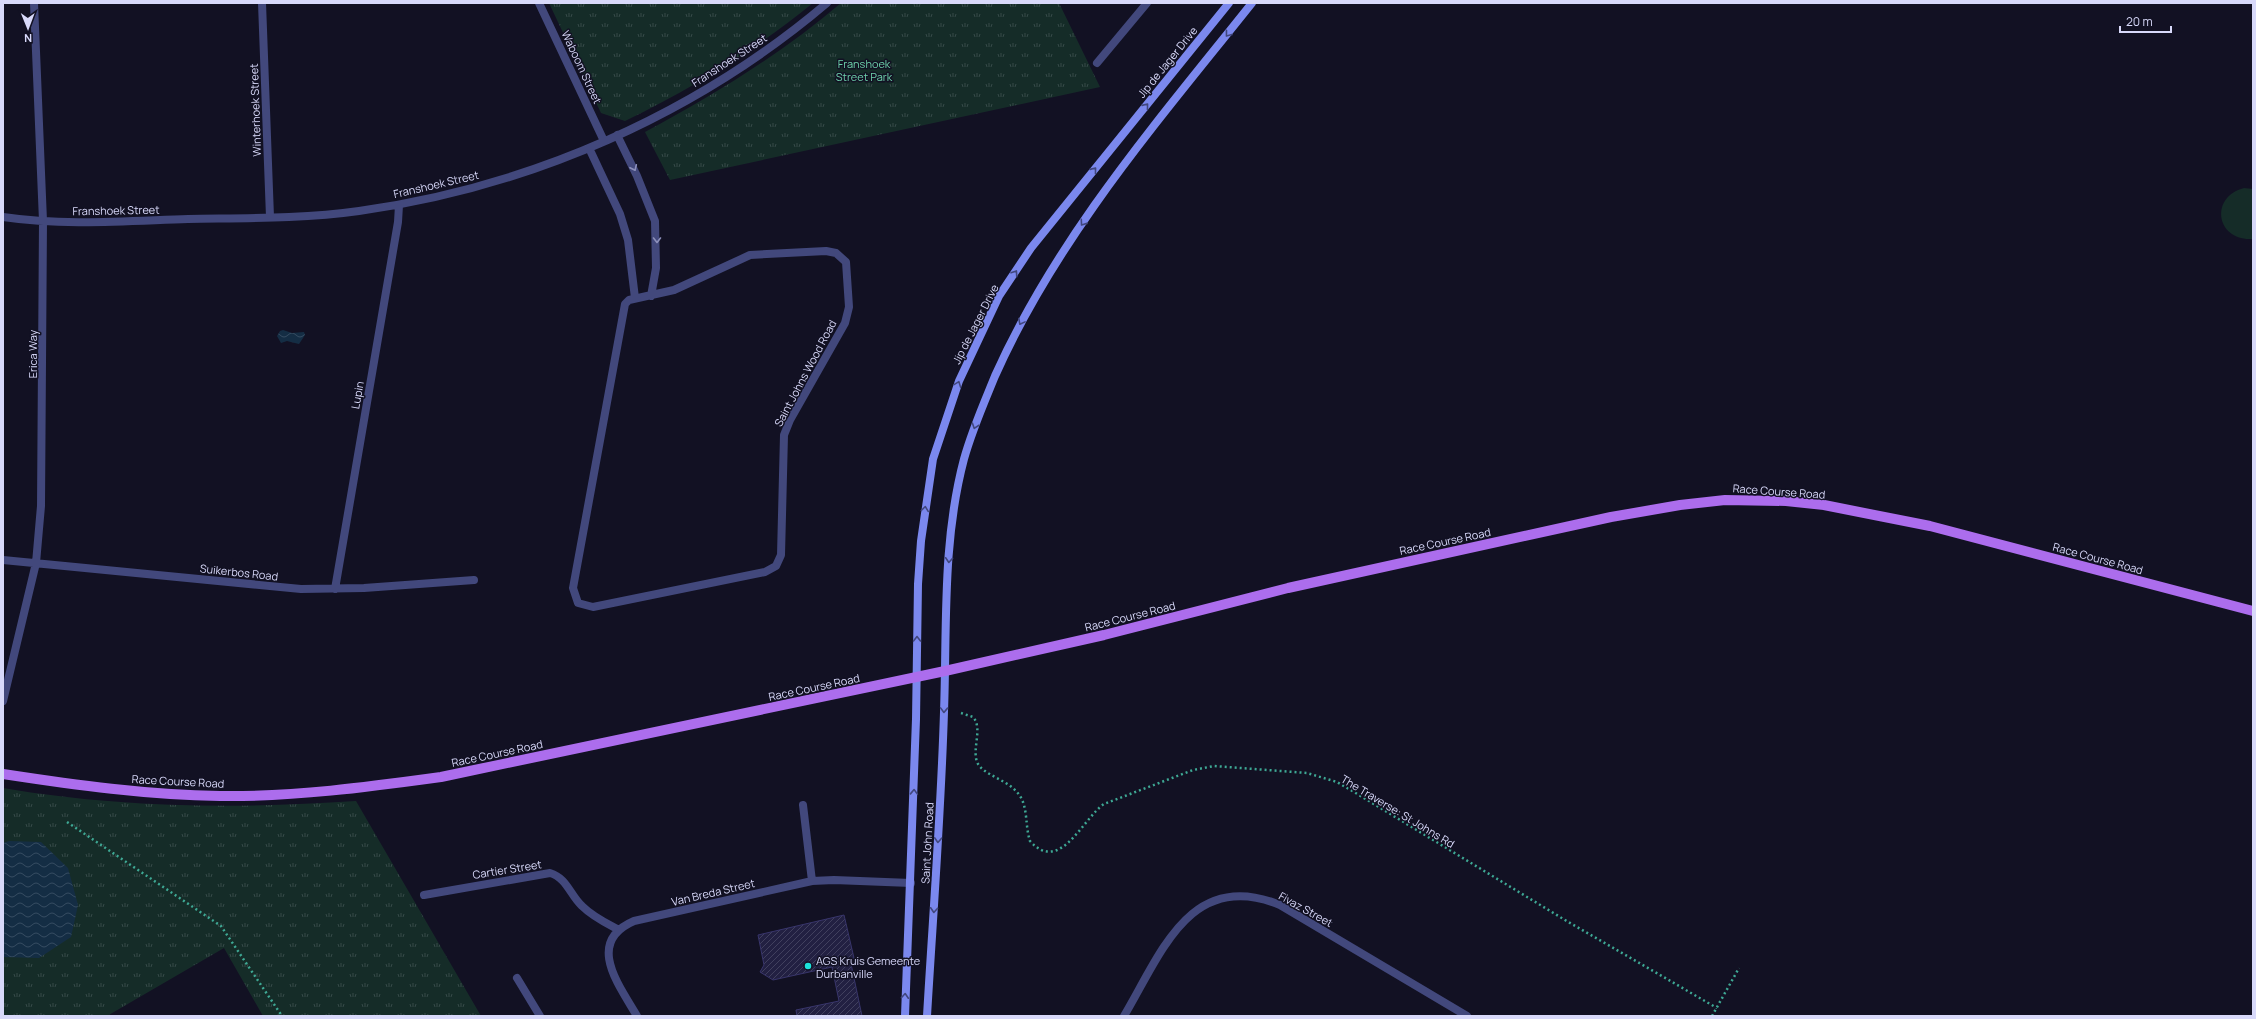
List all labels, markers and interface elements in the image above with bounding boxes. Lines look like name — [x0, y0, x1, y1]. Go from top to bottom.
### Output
north arrow — [8, 8, 48, 48]
scale bar — [2120, 8, 2171, 34]
text: 20 m — [2126, 13, 2153, 30]
street label: Jip de Jager Drive — [1134, 23, 1201, 101]
street label: Waboom Street — [558, 28, 606, 106]
one-way arrow — [1225, 29, 1232, 36]
street label: Franshoek Street — [688, 30, 770, 90]
text: N — [24, 31, 32, 46]
park label: Franshoek Street Park — [836, 56, 893, 84]
street label: Winterhoek Street — [246, 63, 264, 157]
one-way arrow — [1141, 103, 1148, 110]
one-way arrow — [629, 164, 637, 172]
street label: Franshoek Street — [392, 167, 480, 201]
one-way arrow — [1089, 168, 1096, 175]
street label: Franshoek Street — [72, 202, 160, 218]
one-way arrow — [1081, 219, 1088, 226]
one-way arrow — [653, 237, 661, 243]
one-way arrow — [1010, 270, 1018, 277]
street label: Jip de Jager Drive — [948, 281, 1002, 366]
street label: Saint Johns Wood Road — [771, 317, 839, 429]
one-way arrow — [1018, 318, 1025, 326]
street label: Erica Way — [25, 330, 40, 378]
street label: Lupin — [347, 380, 367, 410]
one-way arrow — [953, 380, 961, 387]
one-way arrow — [972, 423, 980, 430]
street label: Race Course Road — [1732, 480, 1826, 502]
one-way arrow — [921, 506, 930, 512]
street label: Race Course Road — [1398, 524, 1492, 558]
street label: Race Course Road — [2051, 539, 2145, 577]
one-way arrow — [944, 557, 953, 563]
street label: Suikerbos Road — [199, 560, 279, 584]
street label: Race Course Road — [1083, 598, 1177, 634]
one-way arrow — [913, 636, 921, 642]
street label: Race Course Road — [767, 670, 861, 704]
one-way arrow — [940, 707, 949, 713]
street label: Race Course Road — [450, 736, 544, 770]
street label: Race Course Road — [131, 771, 225, 791]
street label: The Traverse: St Johns Rd — [1338, 771, 1458, 851]
one-way arrow — [909, 789, 918, 795]
street label: Saint John Road — [917, 802, 937, 884]
one-way arrow — [933, 837, 942, 843]
street label: Cartier Street — [471, 856, 543, 882]
street label: Van Breda Street — [670, 875, 756, 909]
street label: Fivaz Street — [1276, 888, 1336, 930]
one-way arrow — [929, 907, 938, 913]
place label: AGS Kruis Gemeente Durbanville — [816, 953, 921, 981]
marker: AGS Kruis Gemeente Durbanville — [803, 961, 813, 971]
one-way arrow — [901, 993, 910, 999]

